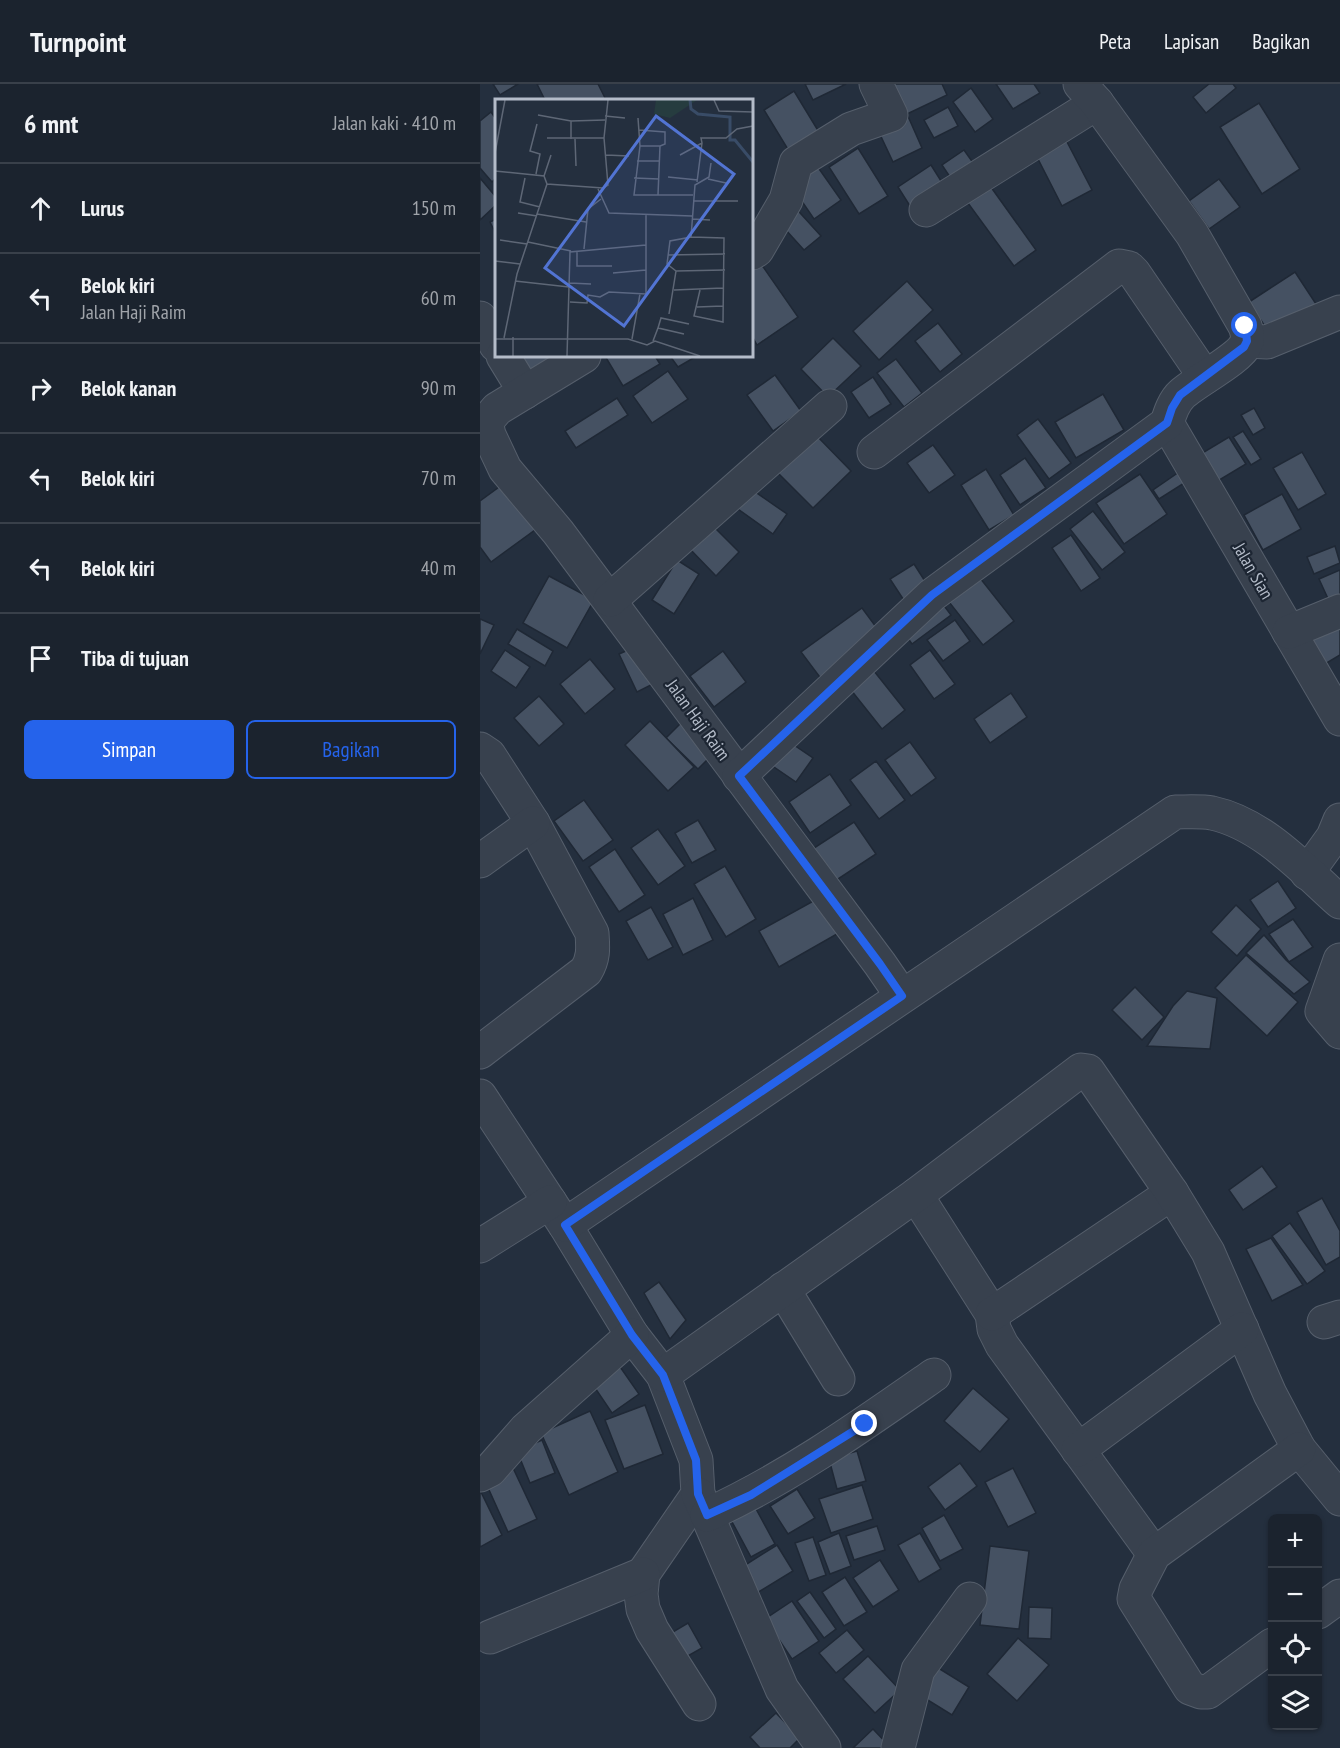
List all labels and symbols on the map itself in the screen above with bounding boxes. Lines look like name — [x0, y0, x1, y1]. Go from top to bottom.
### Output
inset map — [495, 99, 753, 357]
route start — [1231, 312, 1257, 338]
street label: Jalan Sian — [1228, 538, 1279, 603]
street label: Jalan Haji Raim — [661, 674, 735, 765]
route end — [851, 1410, 877, 1436]

